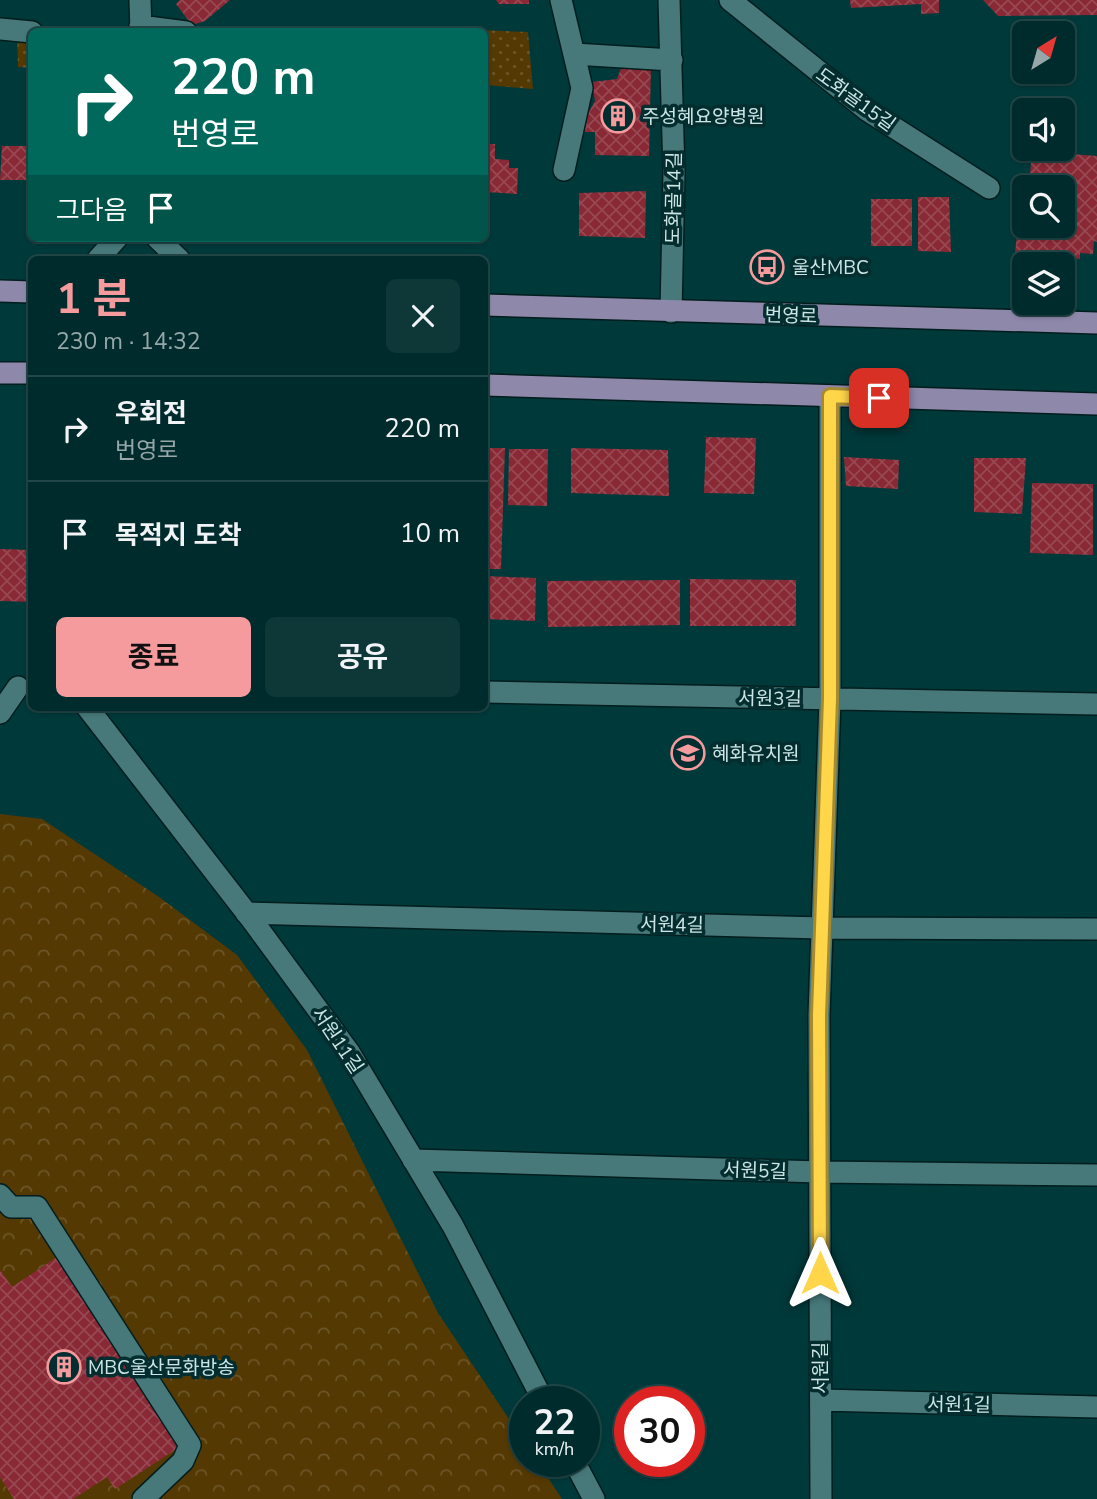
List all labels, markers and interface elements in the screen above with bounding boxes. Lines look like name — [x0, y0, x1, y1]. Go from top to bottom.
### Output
north arrow — [1012, 21, 1074, 84]
map controls — [1012, 21, 1075, 315]
text: 220 m — [171, 44, 315, 111]
icon: right — [56, 56, 147, 147]
street label: 도화골15길 — [810, 62, 901, 138]
building icon: 주성혜요양병원 — [599, 97, 637, 135]
button: sound — [1012, 98, 1075, 161]
place label: 주성혜요양병원 — [642, 104, 764, 130]
text: 번영로 — [171, 113, 259, 156]
street label: 도화골14길 — [660, 151, 688, 245]
button: search — [1012, 175, 1075, 238]
icon: arrive — [142, 189, 180, 227]
text: 그다음 — [56, 193, 128, 228]
bus stop icon: 울산MBC — [748, 248, 786, 286]
button: layers — [1012, 252, 1075, 315]
place label: 울산MBC — [792, 255, 869, 281]
text: 1 분 — [56, 271, 131, 328]
button: close — [386, 279, 460, 353]
street label: 번영로 — [764, 302, 818, 330]
text: 230 m · 14:32 — [56, 326, 201, 357]
pin — [849, 368, 909, 428]
icon: arrive — [860, 379, 898, 417]
text: 우회전 — [115, 396, 187, 431]
icon: right — [56, 410, 94, 448]
text: 220 m — [384, 411, 460, 446]
text: 번영로 — [115, 435, 178, 466]
icon: arrive — [56, 515, 94, 553]
text: 10 m — [400, 516, 460, 551]
text: 목적지 도착 — [115, 518, 242, 553]
button: 종료 — [56, 617, 251, 697]
button: 공유 — [265, 617, 460, 697]
street label: 서원3길 — [738, 685, 802, 713]
school or university icon: 혜화유치원 — [669, 734, 707, 772]
place label: 혜화유치원 — [712, 741, 799, 767]
street label: 서원4길 — [640, 911, 704, 939]
street label: 서원11길 — [305, 1002, 369, 1079]
street label: 서원5길 — [723, 1157, 787, 1185]
position arrow — [783, 1236, 857, 1310]
street label: 서원길 — [808, 1342, 834, 1394]
building icon: MBC울산문화방송 — [45, 1348, 83, 1386]
place label: MBC울산문화방송 — [88, 1355, 235, 1381]
speed limit sign: 30 — [614, 1386, 705, 1477]
street label: 서원1길 — [927, 1391, 991, 1419]
text: 22 — [533, 1399, 576, 1446]
text: km/h — [535, 1437, 574, 1461]

